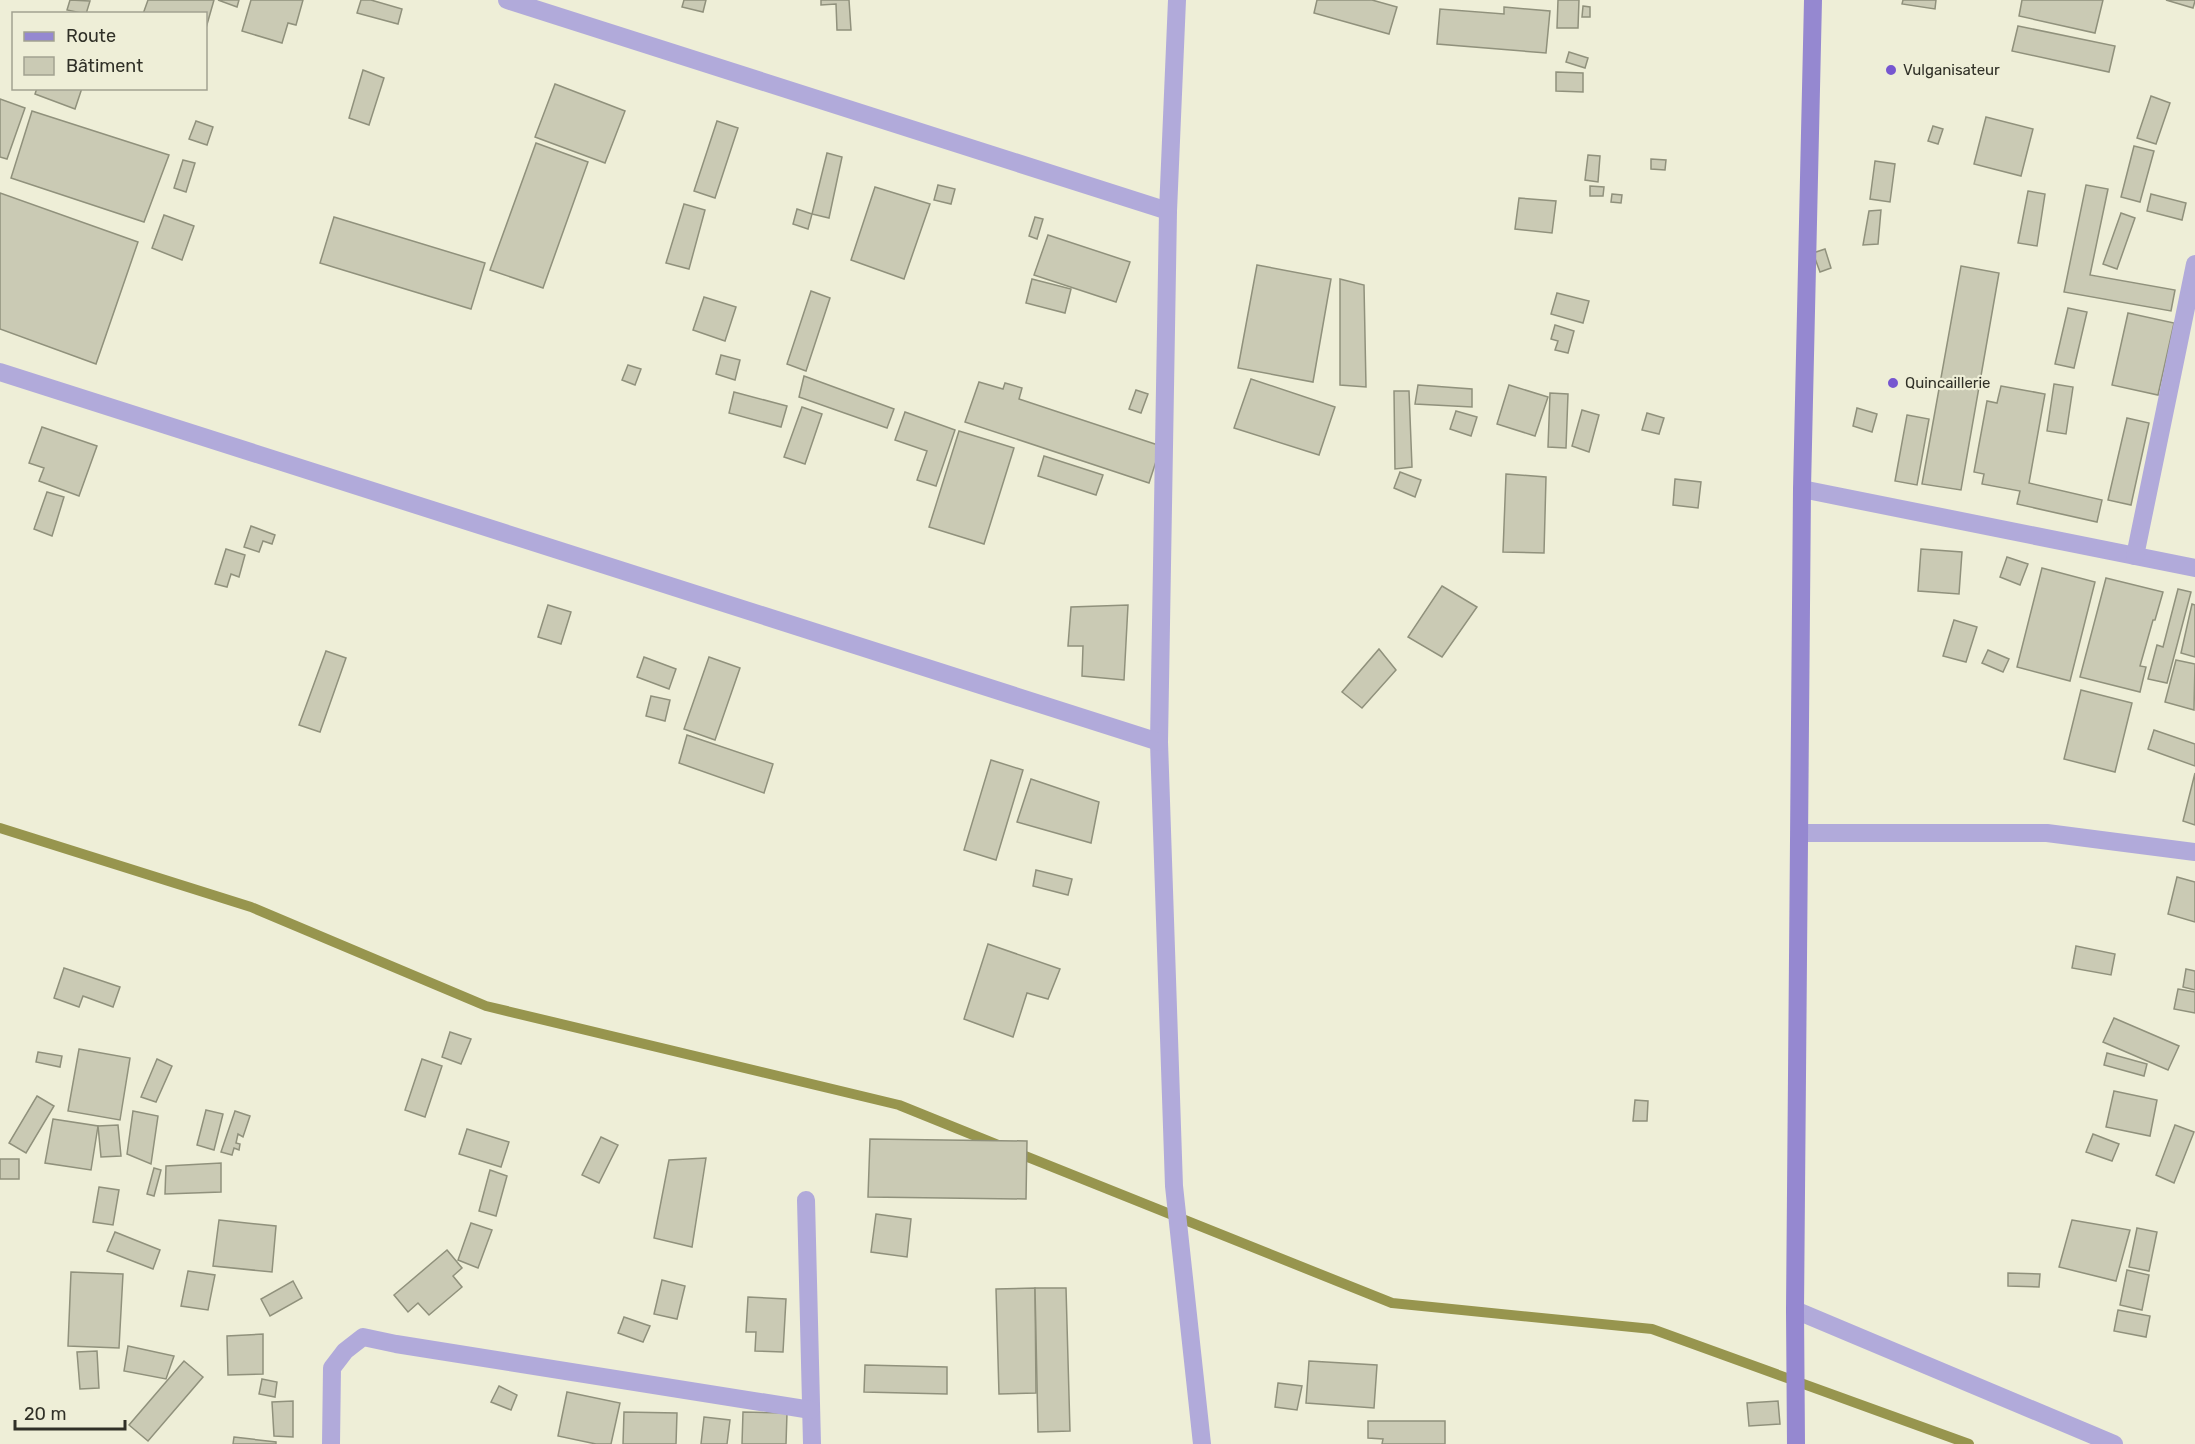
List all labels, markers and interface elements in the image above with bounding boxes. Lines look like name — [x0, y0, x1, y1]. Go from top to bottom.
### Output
legend — [12, 12, 207, 90]
text: Route — [66, 25, 116, 47]
text: Bâtiment — [66, 55, 143, 77]
place label: Vulganisateur — [1903, 61, 2000, 79]
marker: Vulganisateur — [1884, 63, 1898, 77]
place label: Quincaillerie — [1905, 374, 1991, 392]
marker: Quincaillerie — [1886, 376, 1900, 390]
scale bar — [15, 1393, 124, 1431]
text: 20 m — [24, 1403, 66, 1425]

